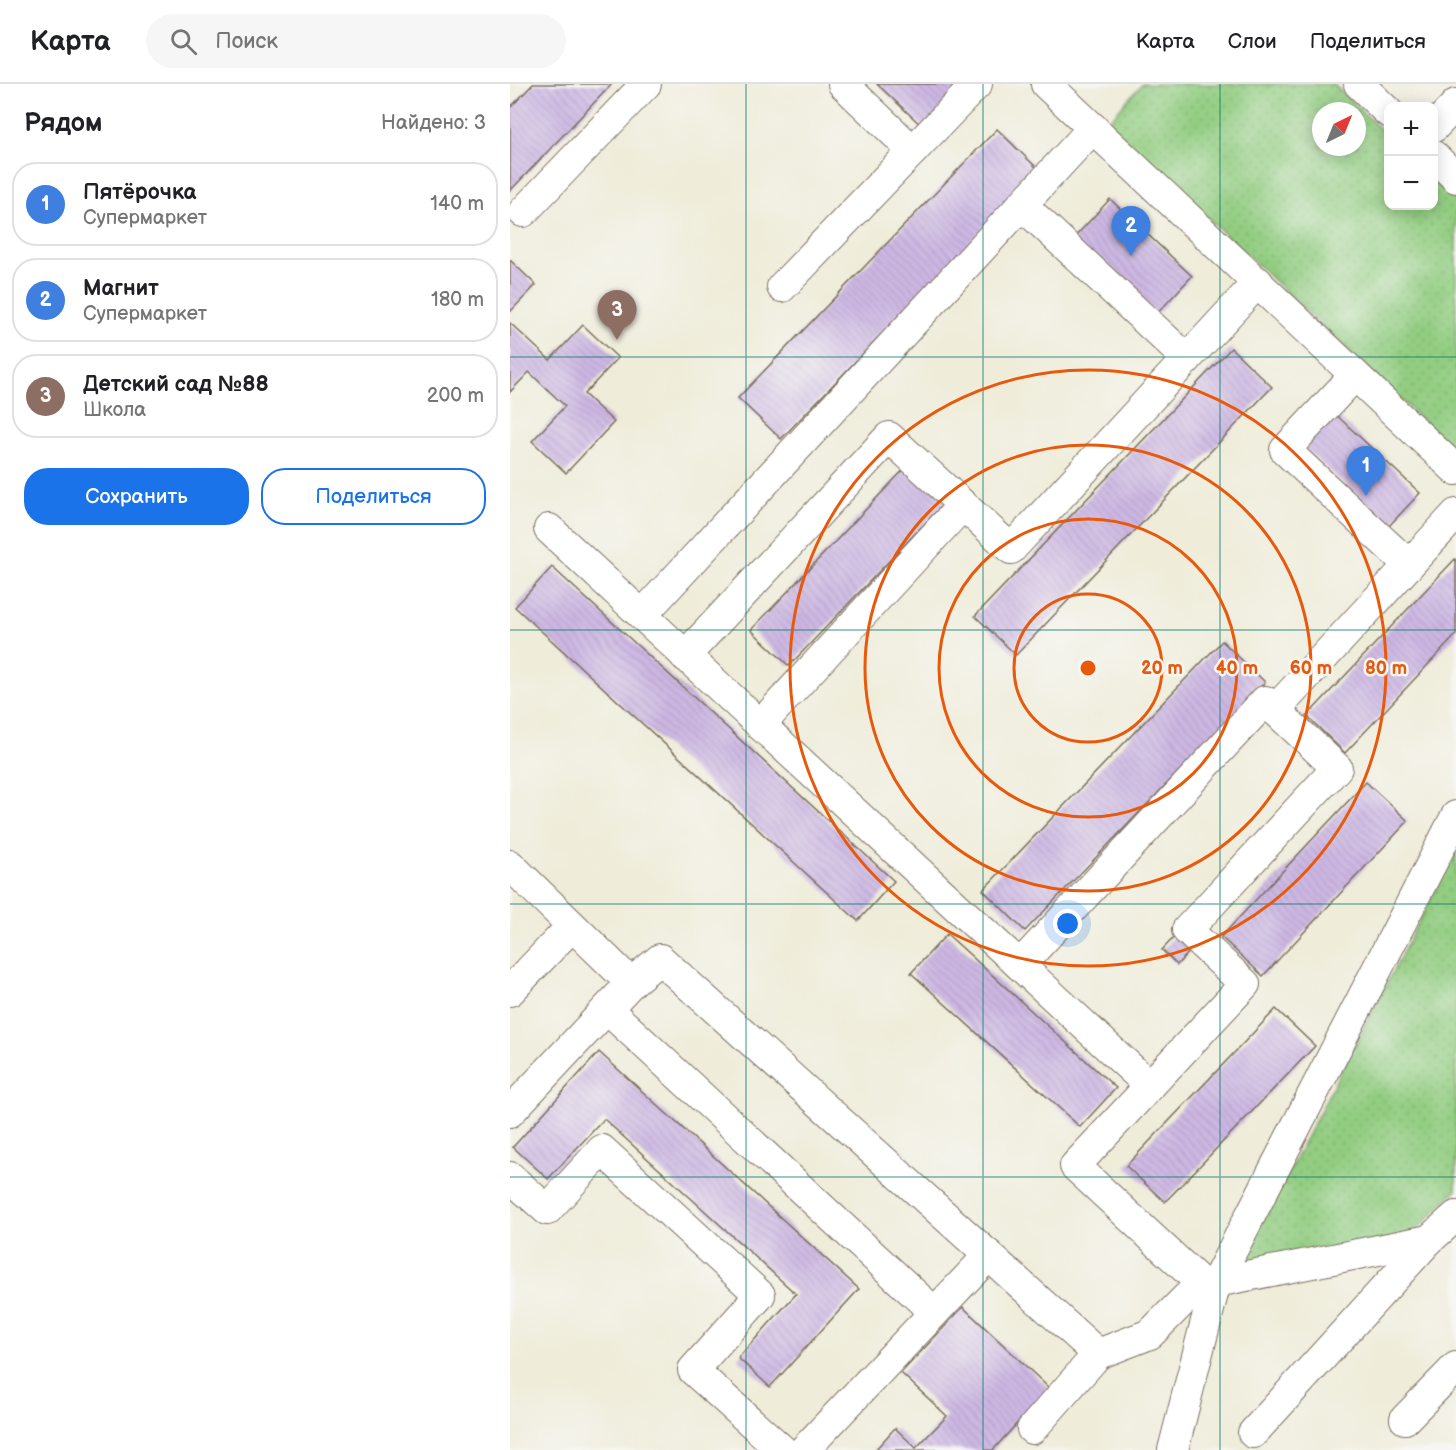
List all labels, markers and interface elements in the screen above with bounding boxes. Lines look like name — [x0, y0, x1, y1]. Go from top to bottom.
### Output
search box — [146, 14, 566, 68]
text: Карта — [30, 25, 110, 58]
icon: search — [167, 25, 200, 58]
text: Поиск — [215, 28, 278, 55]
text: Карта — [1136, 29, 1195, 54]
text: Слои — [1228, 29, 1277, 54]
text: Поделиться — [1310, 29, 1426, 54]
north arrow — [1312, 102, 1366, 156]
map controls — [1384, 102, 1438, 210]
button: + — [1384, 102, 1438, 156]
text: Рядом — [24, 108, 102, 139]
text: Найдено: 3 — [381, 111, 486, 135]
button: − — [1384, 156, 1438, 210]
text: Пятёрочка — [83, 179, 196, 206]
text: 1 — [41, 192, 50, 216]
text: 140 m — [430, 192, 484, 216]
text: Супермаркет — [83, 206, 207, 230]
pin: 2 — [1112, 206, 1150, 256]
text: Магнит — [83, 275, 159, 302]
text: 2 — [40, 288, 51, 312]
text: 180 m — [431, 288, 484, 312]
pin: 3 — [598, 290, 636, 340]
text: Супермаркет — [83, 302, 207, 326]
text: Детский сад №88 — [83, 371, 269, 398]
text: 3 — [40, 384, 51, 408]
text: 200 m — [427, 384, 484, 408]
text: Школа — [83, 398, 146, 422]
pin: 1 — [1346, 446, 1386, 496]
button: Сохранить — [24, 468, 249, 525]
button: Поделиться — [261, 468, 486, 525]
centre of rings — [1078, 658, 1098, 678]
text: 20 m — [1141, 658, 1183, 679]
text: 40 m — [1216, 658, 1258, 679]
text: 60 m — [1290, 658, 1332, 679]
text: 80 m — [1365, 658, 1407, 679]
your location — [1053, 909, 1082, 938]

